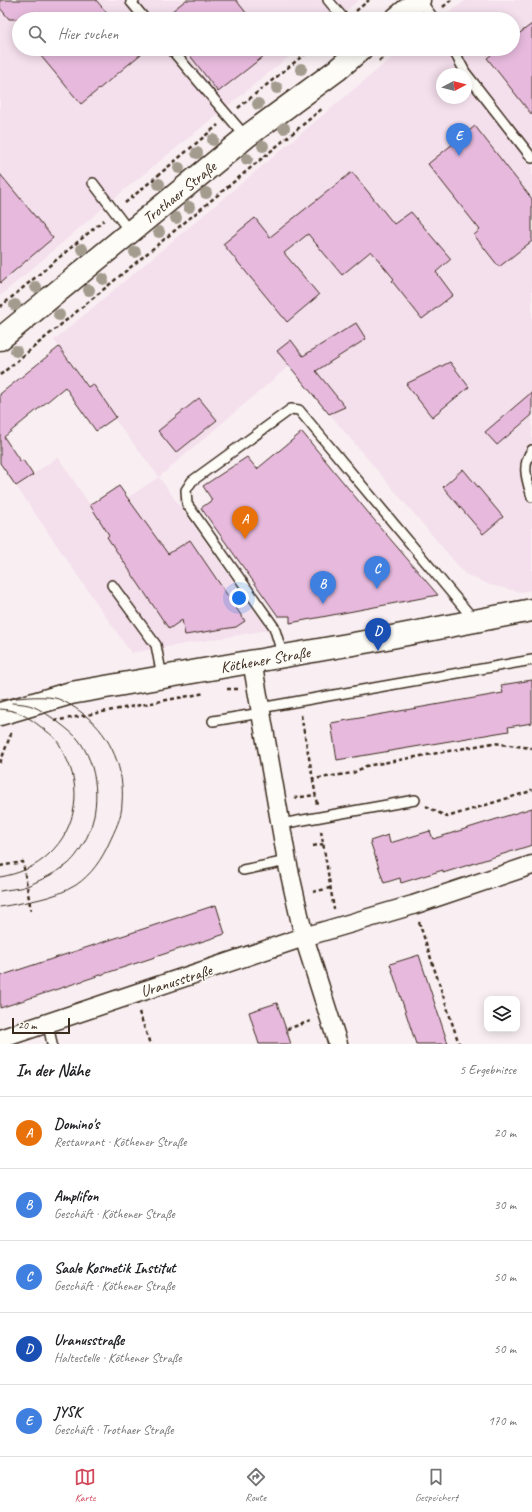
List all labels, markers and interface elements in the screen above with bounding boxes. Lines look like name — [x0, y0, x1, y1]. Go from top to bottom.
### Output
search box — [12, 12, 520, 56]
icon: search — [26, 23, 48, 45]
text: Hier suchen — [58, 25, 118, 44]
north arrow — [436, 68, 472, 104]
pin: E — [446, 123, 472, 156]
street label: Trothaer Straße — [139, 156, 222, 228]
pin: A — [232, 506, 258, 539]
pin: C — [364, 556, 390, 589]
pin: B — [310, 571, 336, 604]
your location — [229, 588, 249, 608]
pin: D — [365, 618, 391, 651]
street label: Köthener Straße — [219, 642, 313, 678]
street label: Uranusstraße — [138, 959, 216, 1002]
map controls — [484, 996, 520, 1032]
button: layers — [484, 996, 520, 1032]
scale bar — [12, 1016, 70, 1035]
text: 20 m — [18, 1018, 37, 1032]
text: In der Nähe — [16, 1060, 89, 1081]
text: 5 Ergebnisse — [460, 1062, 516, 1078]
text: Domino's — [54, 1115, 99, 1134]
text: A — [26, 1125, 32, 1141]
text: 20 m — [494, 1125, 516, 1141]
text: Restaurant · Köthener Straße — [54, 1134, 187, 1150]
text: Amplifon — [54, 1187, 98, 1206]
text: B — [26, 1197, 32, 1213]
text: 30 m — [494, 1197, 516, 1213]
text: Geschäft · Köthener Straße — [54, 1206, 175, 1222]
text: Saale Kosmetik Institut — [54, 1259, 176, 1278]
text: C — [26, 1269, 32, 1285]
text: 50 m — [494, 1269, 516, 1285]
text: Geschäft · Köthener Straße — [54, 1278, 175, 1294]
text: Uranusstraße — [54, 1331, 124, 1350]
text: D — [25, 1341, 33, 1357]
text: 50 m — [494, 1341, 516, 1357]
text: Haltestelle · Köthener Straße — [54, 1350, 181, 1366]
text: JYSK — [54, 1403, 81, 1422]
text: E — [26, 1413, 32, 1429]
text: 170 m — [488, 1413, 516, 1429]
text: Geschäft · Trothaer Straße — [54, 1422, 173, 1438]
tab: Karte — [74, 1466, 96, 1504]
tab: Route — [245, 1466, 267, 1504]
tab: Gespeichert — [415, 1466, 458, 1504]

